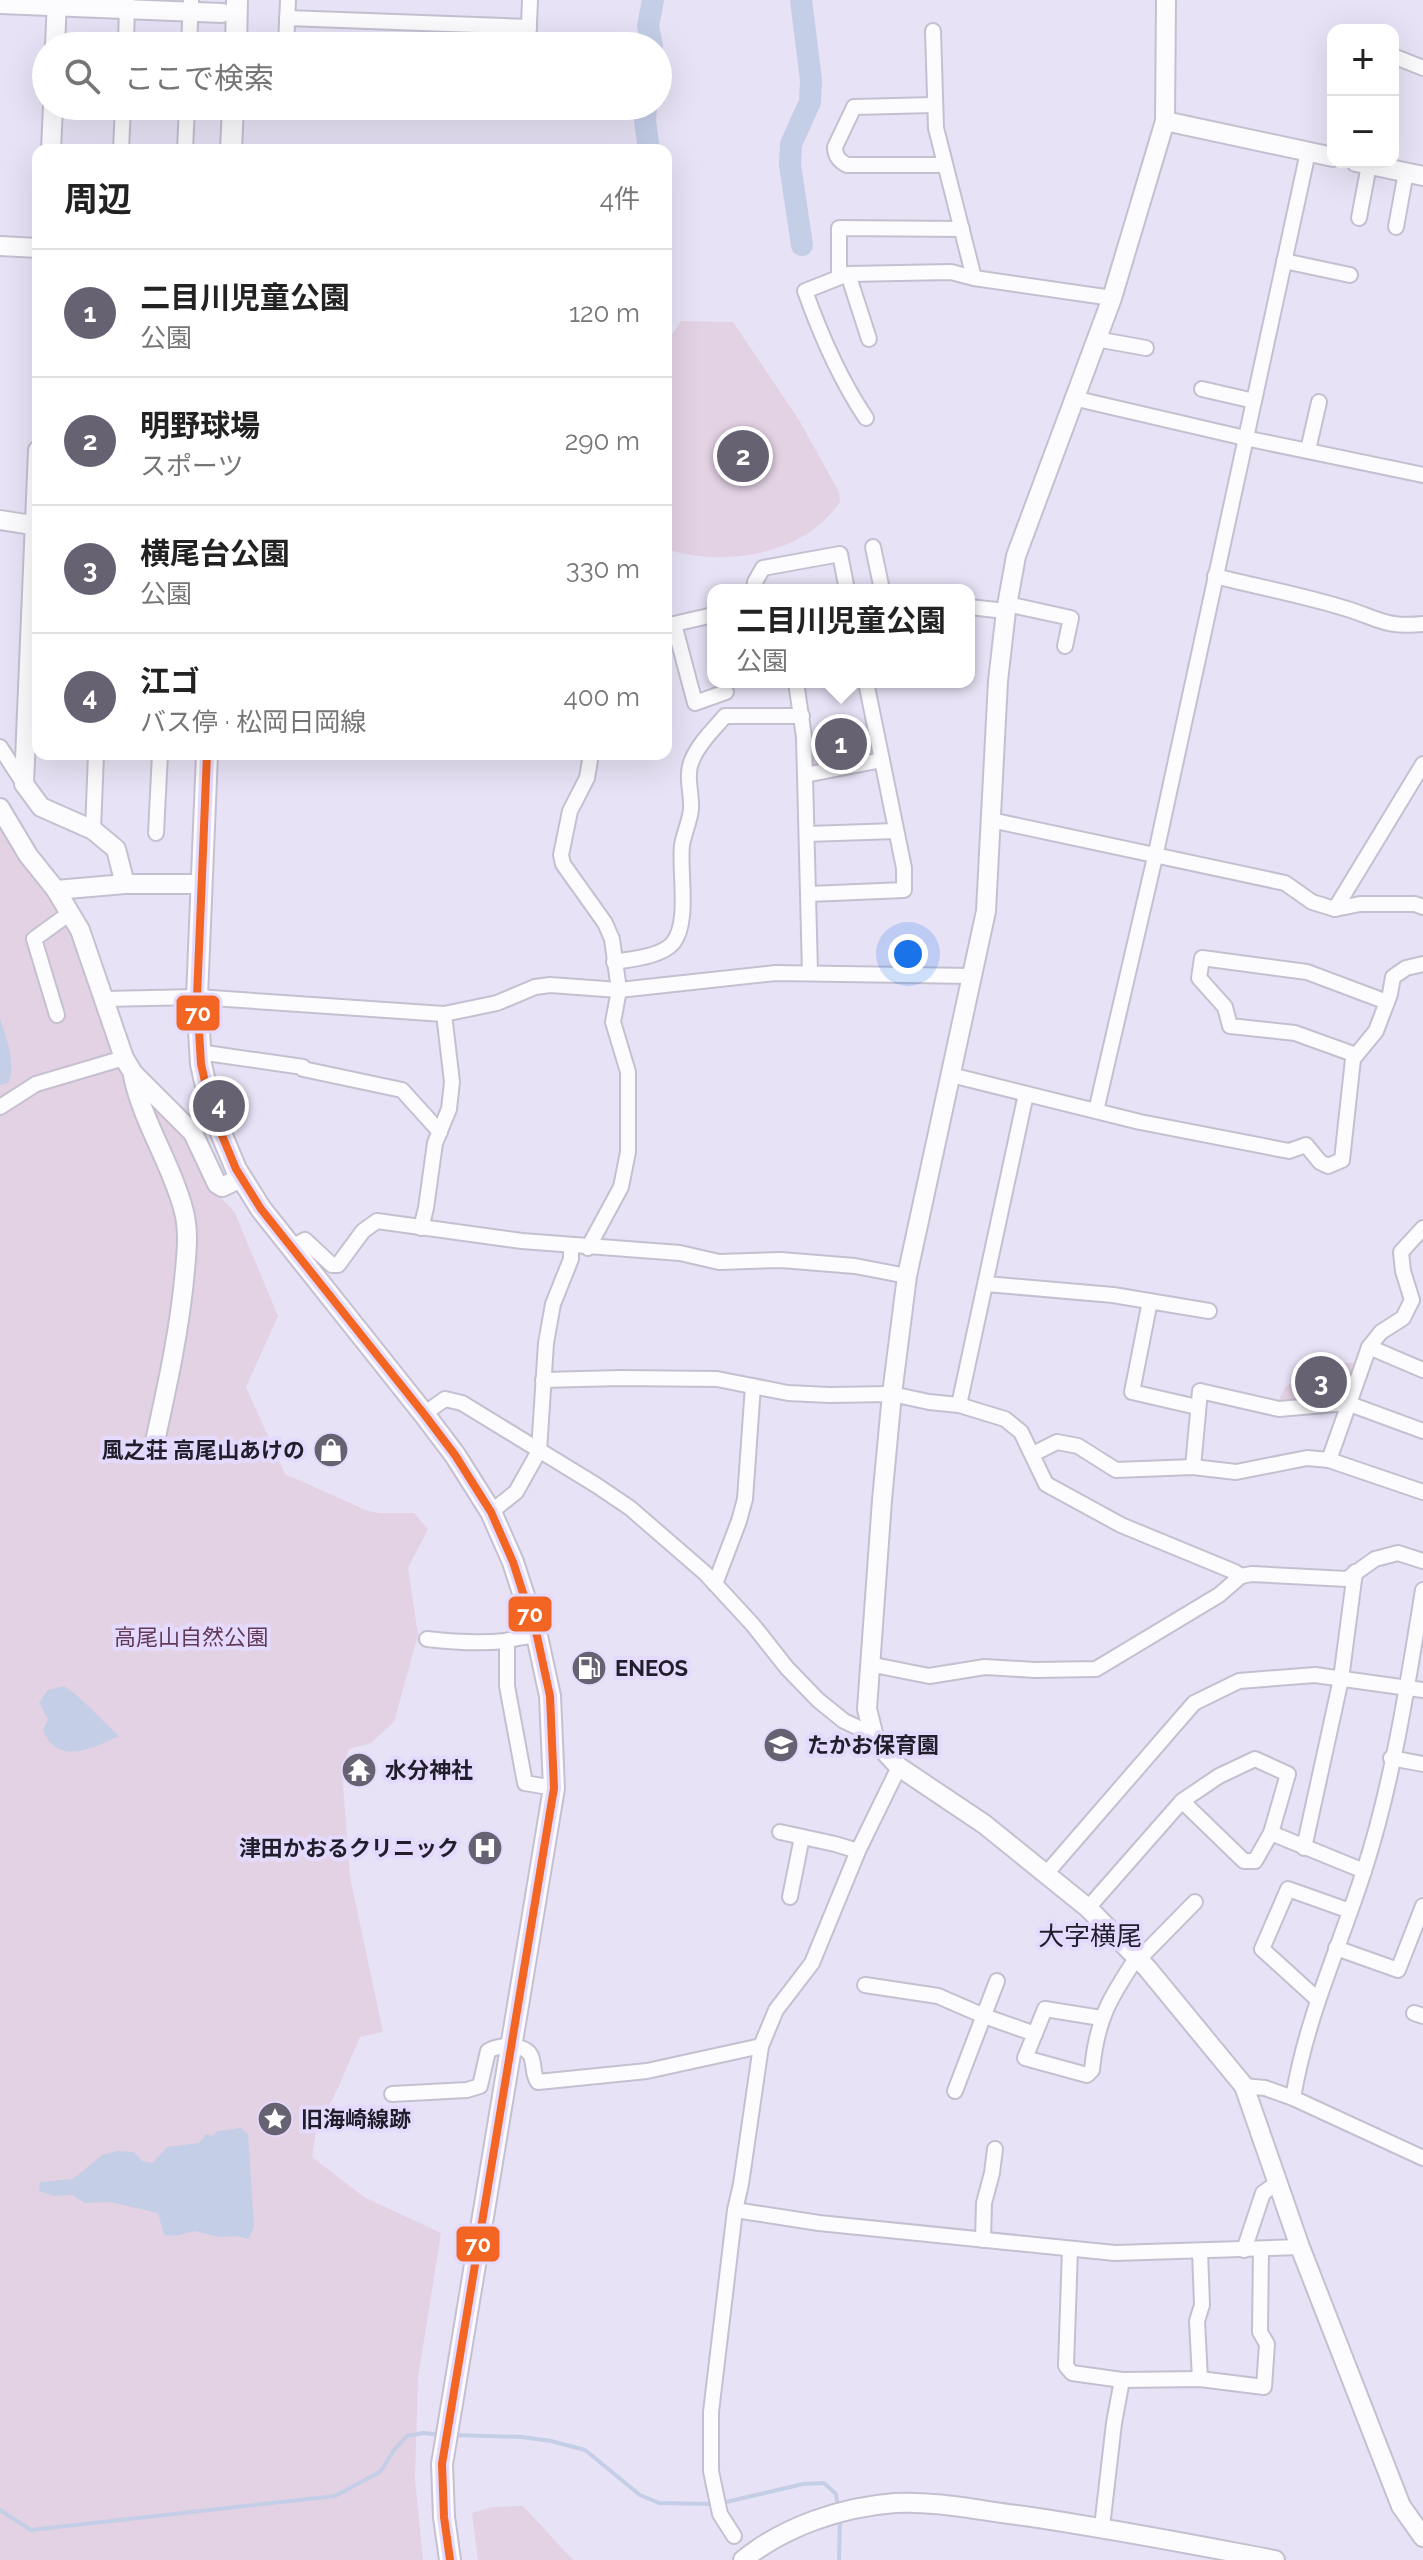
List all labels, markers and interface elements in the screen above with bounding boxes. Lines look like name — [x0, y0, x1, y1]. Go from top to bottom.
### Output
map controls — [1327, 24, 1399, 168]
button: + — [1327, 24, 1399, 96]
search box — [32, 32, 672, 120]
icon: search — [60, 54, 104, 98]
text: ここで検索 — [124, 61, 274, 96]
button: − — [1327, 96, 1399, 168]
text: 周辺 — [64, 179, 132, 219]
text: 4件 — [600, 184, 640, 214]
text: 二目川児童公園 — [140, 280, 350, 315]
text: 1 — [84, 298, 96, 328]
text: 120 m — [569, 298, 640, 328]
text: 公園 — [140, 323, 192, 353]
text: 明野球場 — [140, 408, 260, 443]
text: 2 — [83, 426, 97, 456]
text: 290 m — [565, 426, 640, 456]
pin: 2 — [717, 426, 769, 486]
text: スポーツ — [140, 451, 243, 481]
text: 横尾台公園 — [140, 536, 290, 571]
text: 3 — [83, 554, 97, 584]
text: 330 m — [566, 554, 640, 584]
text: 公園 — [140, 579, 192, 609]
popup — [707, 584, 975, 688]
text: 二目川児童公園 — [736, 603, 946, 638]
text: 公園 — [736, 646, 788, 676]
text: 江ゴ — [140, 664, 200, 699]
text: 4 — [83, 682, 97, 712]
text: 400 m — [563, 682, 640, 712]
text: バス停 · 松岡日岡線 — [140, 707, 366, 737]
pin: 1 — [815, 714, 867, 774]
your location — [888, 934, 928, 974]
line badge: 70 — [175, 994, 221, 1032]
text: 70 — [185, 1000, 211, 1026]
pin: 4 — [193, 1076, 245, 1136]
pin: 3 — [1295, 1352, 1347, 1412]
shop icon: 風之荘 高尾山あけの — [312, 1431, 350, 1469]
place label: 風之荘 高尾山あけの — [102, 1437, 305, 1463]
line badge: 70 — [507, 1595, 553, 1633]
text: 70 — [517, 1601, 543, 1627]
park label: 高尾山自然公園 — [114, 1624, 268, 1650]
fuel station icon: ENEOS — [570, 1649, 608, 1687]
place label: ENEOS — [615, 1655, 688, 1681]
school or university icon: たかお保育園 — [762, 1726, 800, 1764]
place label: たかお保育園 — [807, 1732, 939, 1758]
temple icon: 水分神社 — [340, 1751, 378, 1789]
place label: 水分神社 — [385, 1757, 473, 1783]
hospital icon: 津田かおるクリニック — [466, 1829, 504, 1867]
place label: 津田かおるクリニック — [239, 1835, 459, 1861]
district label: 大字横尾 — [1038, 1921, 1142, 1951]
place icon: 旧海崎線跡 — [256, 2100, 294, 2138]
place label: 旧海崎線跡 — [301, 2106, 411, 2132]
line badge: 70 — [455, 2225, 501, 2263]
text: 70 — [465, 2231, 491, 2257]

